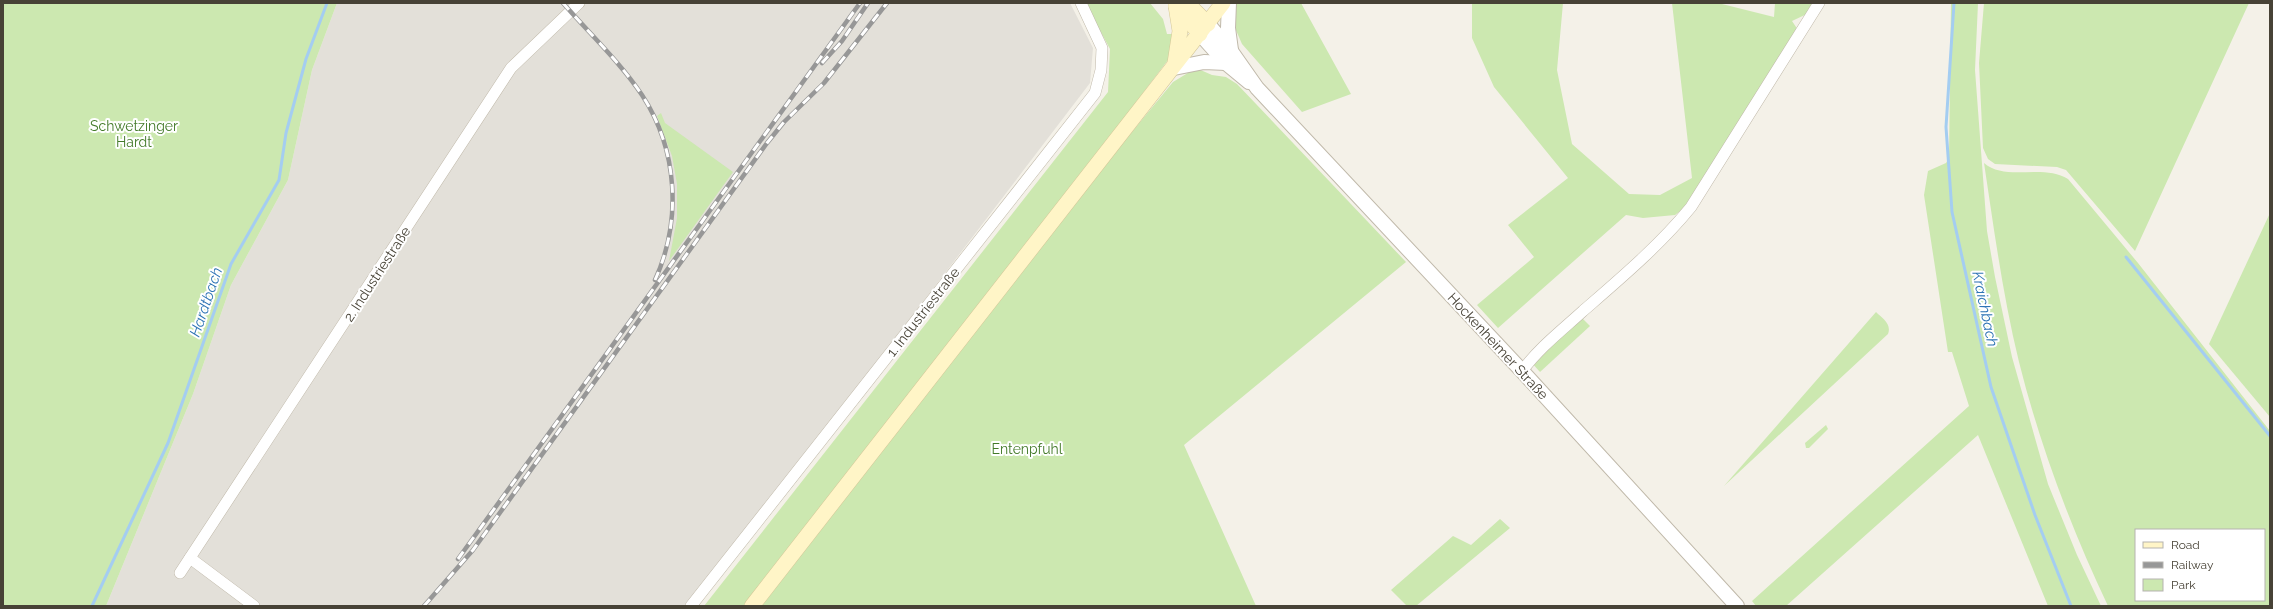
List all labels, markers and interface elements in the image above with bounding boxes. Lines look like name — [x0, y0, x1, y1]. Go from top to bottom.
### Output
park label: Schwetzinger Hardt — [90, 118, 178, 150]
street label: 2. Industriestraße — [340, 224, 414, 324]
street label: 1. Industriestraße — [883, 264, 963, 360]
water label: Hardtbach — [186, 265, 226, 339]
water label: Kraichbach — [1968, 270, 2002, 348]
street label: Hockenheimer Straße — [1444, 289, 1552, 403]
park label: Entenpfuhl — [992, 441, 1063, 457]
legend — [2135, 529, 2265, 601]
text: Road — [2171, 538, 2200, 552]
text: Railway — [2171, 558, 2214, 572]
text: Park — [2171, 578, 2196, 592]

